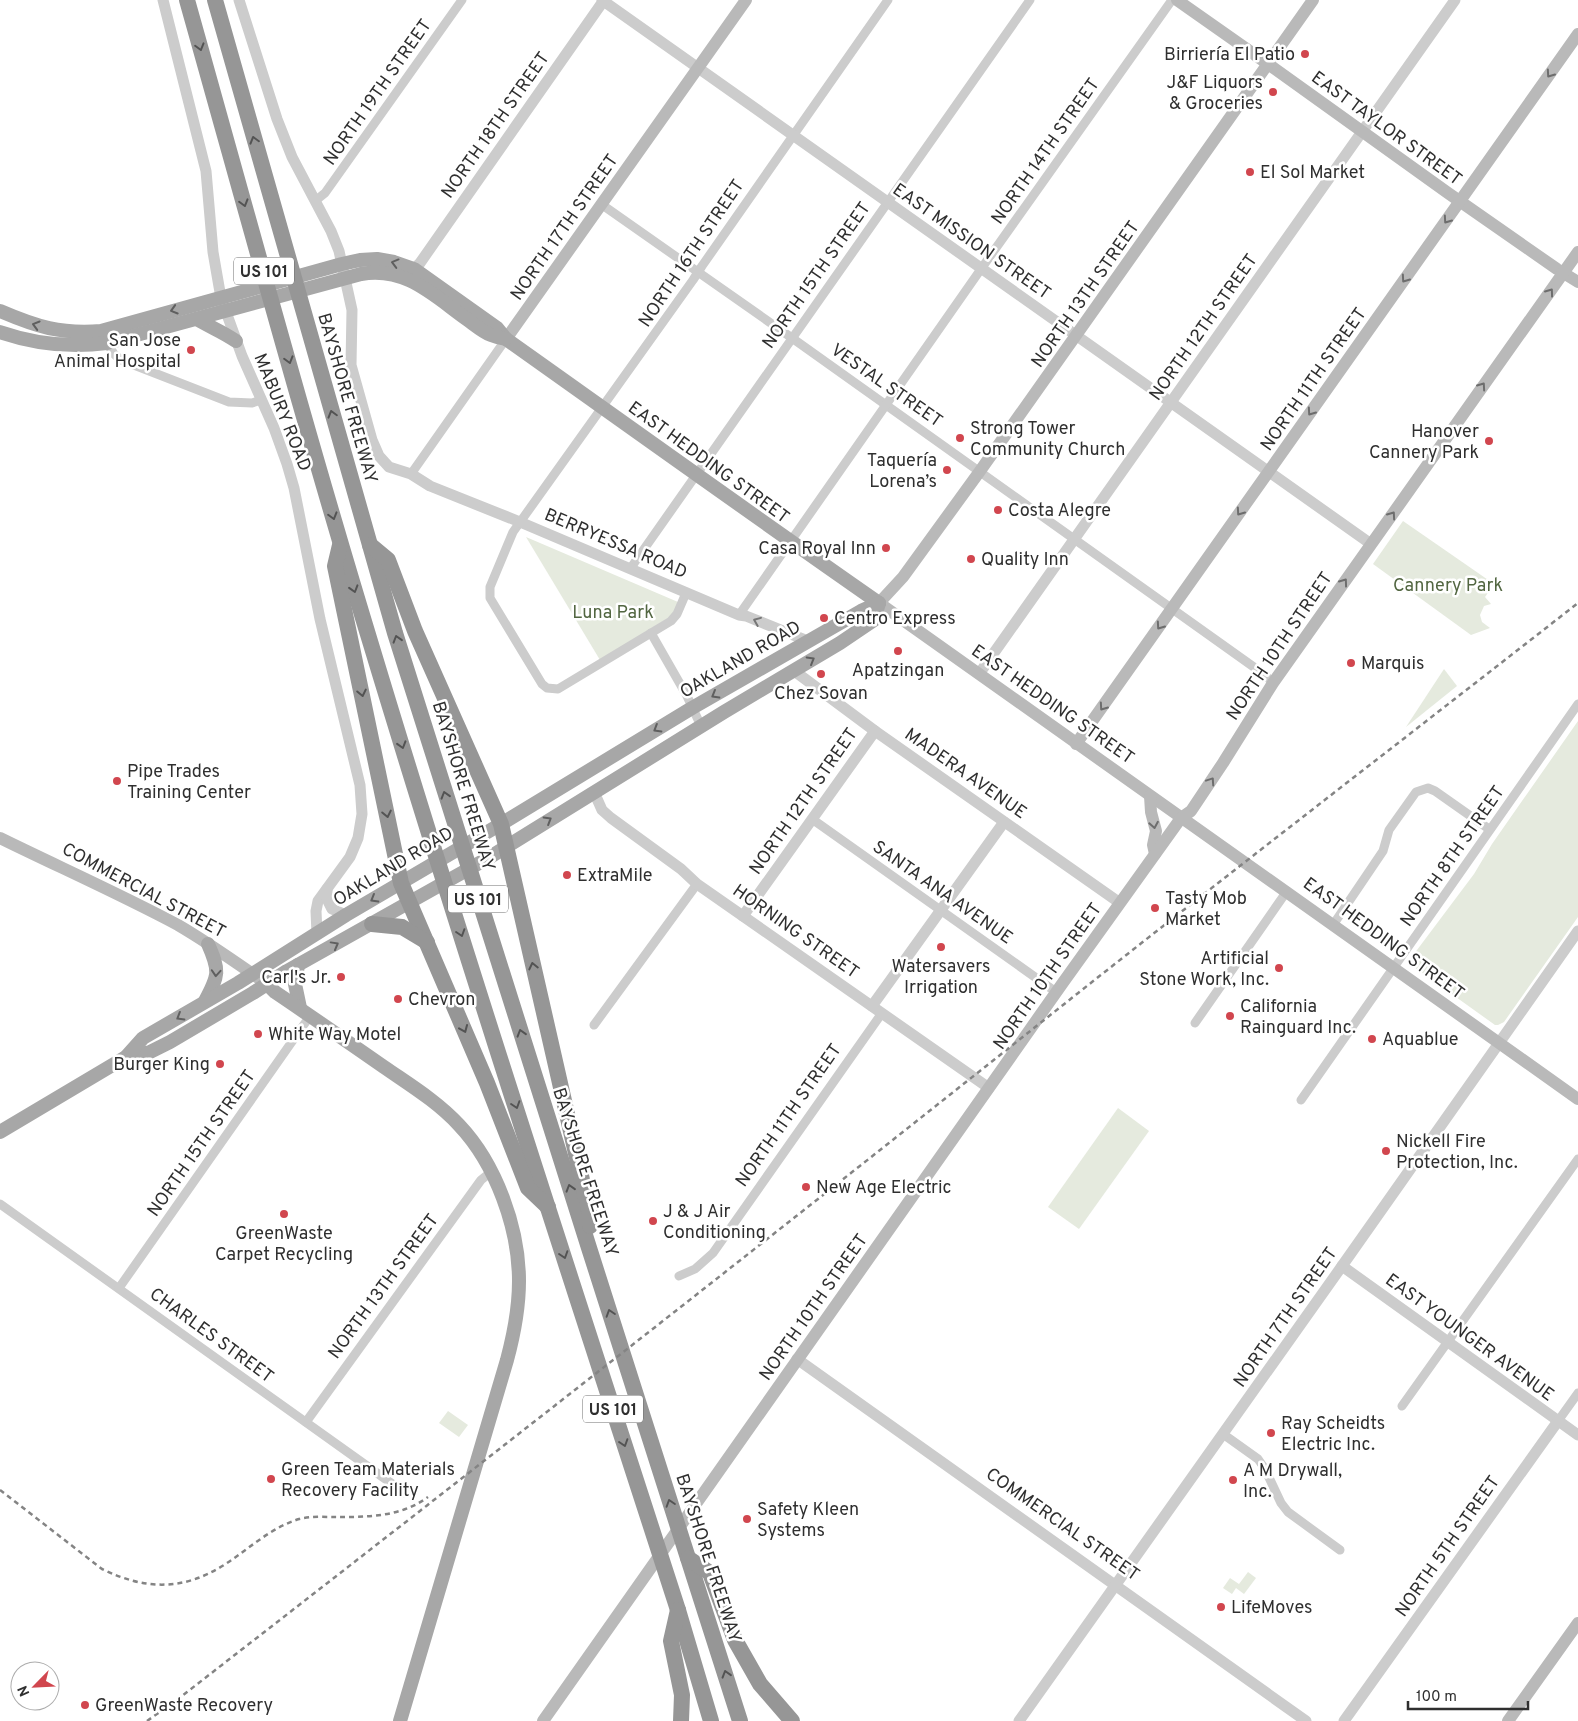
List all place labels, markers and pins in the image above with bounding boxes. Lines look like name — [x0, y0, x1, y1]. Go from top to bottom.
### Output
place label: Birriería El Patio — [1164, 44, 1295, 67]
marker: Birriería El Patio — [1299, 48, 1311, 60]
place label: J&F Liquors & Groceries — [1167, 72, 1263, 116]
marker: J&F Liquors & Groceries — [1267, 86, 1279, 98]
place label: El Sol Market — [1260, 162, 1365, 185]
marker: El Sol Market — [1244, 166, 1256, 178]
place label: San Jose Animal Hospital — [54, 330, 181, 374]
marker: San Jose Animal Hospital — [185, 344, 197, 356]
place label: Strong Tower Community Church — [970, 418, 1125, 462]
place label: Hanover Cannery Park — [1369, 421, 1479, 465]
marker: Strong Tower Community Church — [954, 432, 966, 444]
marker: Hanover Cannery Park — [1483, 435, 1495, 447]
place label: Taquería Lorena’s — [867, 450, 937, 494]
marker: Taquería Lorena’s — [941, 464, 953, 476]
place label: Costa Alegre — [1008, 500, 1111, 523]
marker: Costa Alegre — [992, 504, 1004, 516]
place label: Casa Royal Inn — [758, 538, 876, 561]
marker: Casa Royal Inn — [880, 542, 892, 554]
place label: Quality Inn — [981, 549, 1069, 572]
marker: Quality Inn — [965, 553, 977, 565]
place label: Centro Express — [834, 608, 956, 631]
marker: Centro Express — [818, 612, 830, 624]
marker: Apatzingan — [892, 645, 904, 657]
place label: Marquis — [1361, 653, 1424, 676]
marker: Marquis — [1345, 657, 1357, 669]
place label: Apatzingan — [852, 660, 944, 683]
marker: Chez Sovan — [815, 668, 827, 680]
place label: Chez Sovan — [774, 683, 868, 706]
place label: Pipe Trades Training Center — [127, 761, 251, 805]
marker: Pipe Trades Training Center — [111, 775, 123, 787]
place label: ExtraMile — [577, 865, 653, 888]
marker: ExtraMile — [561, 869, 573, 881]
place label: Tasty Mob Market — [1165, 888, 1247, 932]
marker: Tasty Mob Market — [1149, 902, 1161, 914]
marker: Watersavers Irrigation — [935, 941, 947, 953]
place label: Artificial Stone Work, Inc. — [1139, 948, 1269, 992]
place label: Watersavers Irrigation — [891, 956, 991, 1000]
marker: Artificial Stone Work, Inc. — [1273, 962, 1285, 974]
place label: Carl's Jr. — [261, 967, 331, 990]
marker: Carl's Jr. — [335, 971, 347, 983]
place label: Chevron — [408, 989, 475, 1012]
marker: Chevron — [392, 993, 404, 1005]
place label: California Rainguard Inc. — [1240, 996, 1356, 1040]
marker: California Rainguard Inc. — [1224, 1010, 1236, 1022]
place label: White Way Motel — [268, 1024, 401, 1047]
marker: White Way Motel — [252, 1028, 264, 1040]
place label: Aquablue — [1382, 1029, 1458, 1052]
marker: Aquablue — [1366, 1033, 1378, 1045]
place label: Burger King — [113, 1054, 210, 1077]
marker: Burger King — [214, 1058, 226, 1070]
place label: Nickell Fire Protection, Inc. — [1396, 1131, 1518, 1175]
marker: Nickell Fire Protection, Inc. — [1380, 1145, 1392, 1157]
place label: New Age Electric — [816, 1177, 952, 1200]
marker: New Age Electric — [800, 1181, 812, 1193]
place label: J & J Air Conditioning — [663, 1201, 766, 1245]
marker: GreenWaste Carpet Recycling — [278, 1208, 290, 1220]
marker: J & J Air Conditioning — [647, 1215, 659, 1227]
place label: GreenWaste Carpet Recycling — [215, 1223, 353, 1267]
place label: Ray Scheidts Electric Inc. — [1281, 1413, 1385, 1457]
marker: Ray Scheidts Electric Inc. — [1265, 1427, 1277, 1439]
place label: Green Team Materials Recovery Facility — [281, 1459, 455, 1503]
place label: A M Drywall, Inc. — [1243, 1460, 1342, 1504]
marker: Green Team Materials Recovery Facility — [265, 1473, 277, 1485]
marker: A M Drywall, Inc. — [1227, 1474, 1239, 1486]
place label: Safety Kleen Systems — [757, 1499, 859, 1543]
marker: Safety Kleen Systems — [741, 1513, 753, 1525]
place label: LifeMoves — [1231, 1597, 1312, 1620]
marker: LifeMoves — [1215, 1601, 1227, 1613]
place label: GreenWaste Recovery — [95, 1695, 273, 1718]
marker: GreenWaste Recovery — [79, 1699, 91, 1711]

